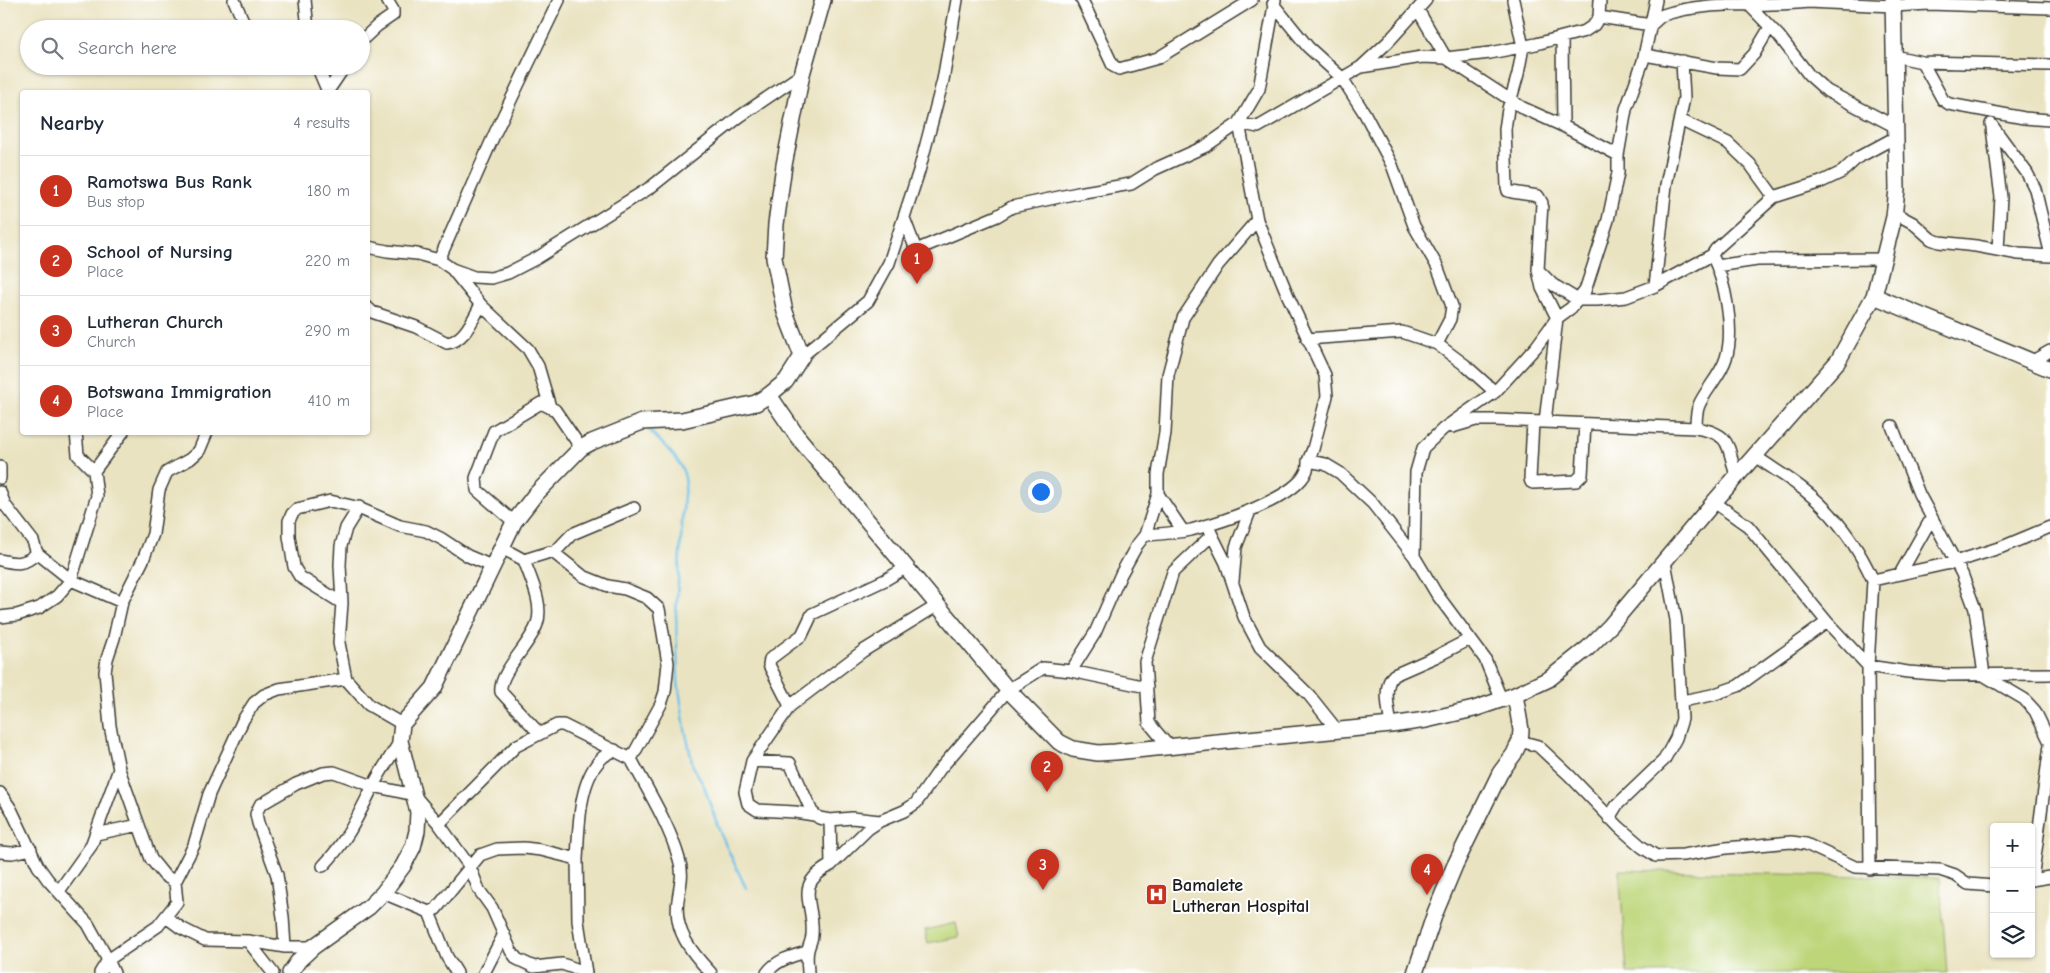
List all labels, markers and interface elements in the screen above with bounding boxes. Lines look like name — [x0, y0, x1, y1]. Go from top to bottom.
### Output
search box — [20, 20, 370, 75]
icon: search — [38, 34, 66, 62]
text: Search here — [78, 37, 177, 59]
text: Nearby — [40, 111, 104, 135]
text: 4 results — [293, 114, 350, 132]
text: Ramotswa Bus Rank — [87, 171, 252, 193]
text: 1 — [53, 182, 59, 200]
text: 180 m — [307, 182, 350, 200]
text: Bus stop — [87, 193, 145, 211]
text: School of Nursing — [87, 241, 233, 263]
pin: 1 — [901, 243, 933, 284]
text: 2 — [52, 252, 60, 270]
text: 220 m — [305, 252, 350, 270]
text: Place — [87, 263, 123, 281]
text: Lutheran Church — [87, 311, 223, 333]
text: 3 — [52, 322, 60, 340]
text: 290 m — [305, 322, 350, 340]
text: Church — [87, 333, 136, 351]
text: Botswana Immigration — [87, 381, 272, 403]
text: 4 — [52, 392, 60, 410]
text: 410 m — [308, 392, 350, 410]
text: Place — [87, 403, 123, 421]
your location — [1028, 479, 1054, 505]
pin: 2 — [1031, 751, 1063, 792]
map controls — [1990, 823, 2035, 958]
button: + — [1990, 823, 2035, 868]
pin: 3 — [1027, 849, 1059, 890]
pin: 4 — [1411, 854, 1443, 895]
button: − — [1990, 868, 2035, 913]
place label: Bamalete Lutheran Hospital — [1172, 875, 1309, 917]
hospital icon: Bamalete Lutheran Hospital — [1144, 883, 1168, 907]
button: layers — [1990, 913, 2035, 958]

